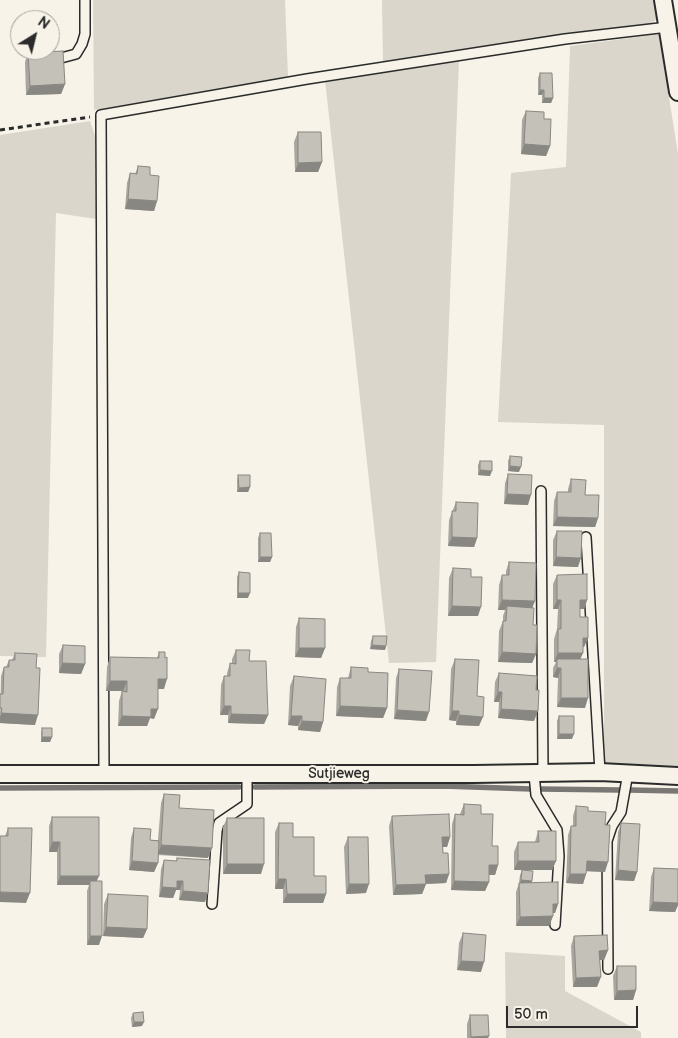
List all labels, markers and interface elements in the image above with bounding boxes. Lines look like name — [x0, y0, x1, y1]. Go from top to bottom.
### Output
north arrow — [10, 10, 60, 60]
text: N — [34, 13, 53, 33]
street label: Sutjieweg — [308, 766, 370, 782]
scale bar — [508, 996, 640, 1028]
text: 50 m — [514, 1005, 548, 1024]

